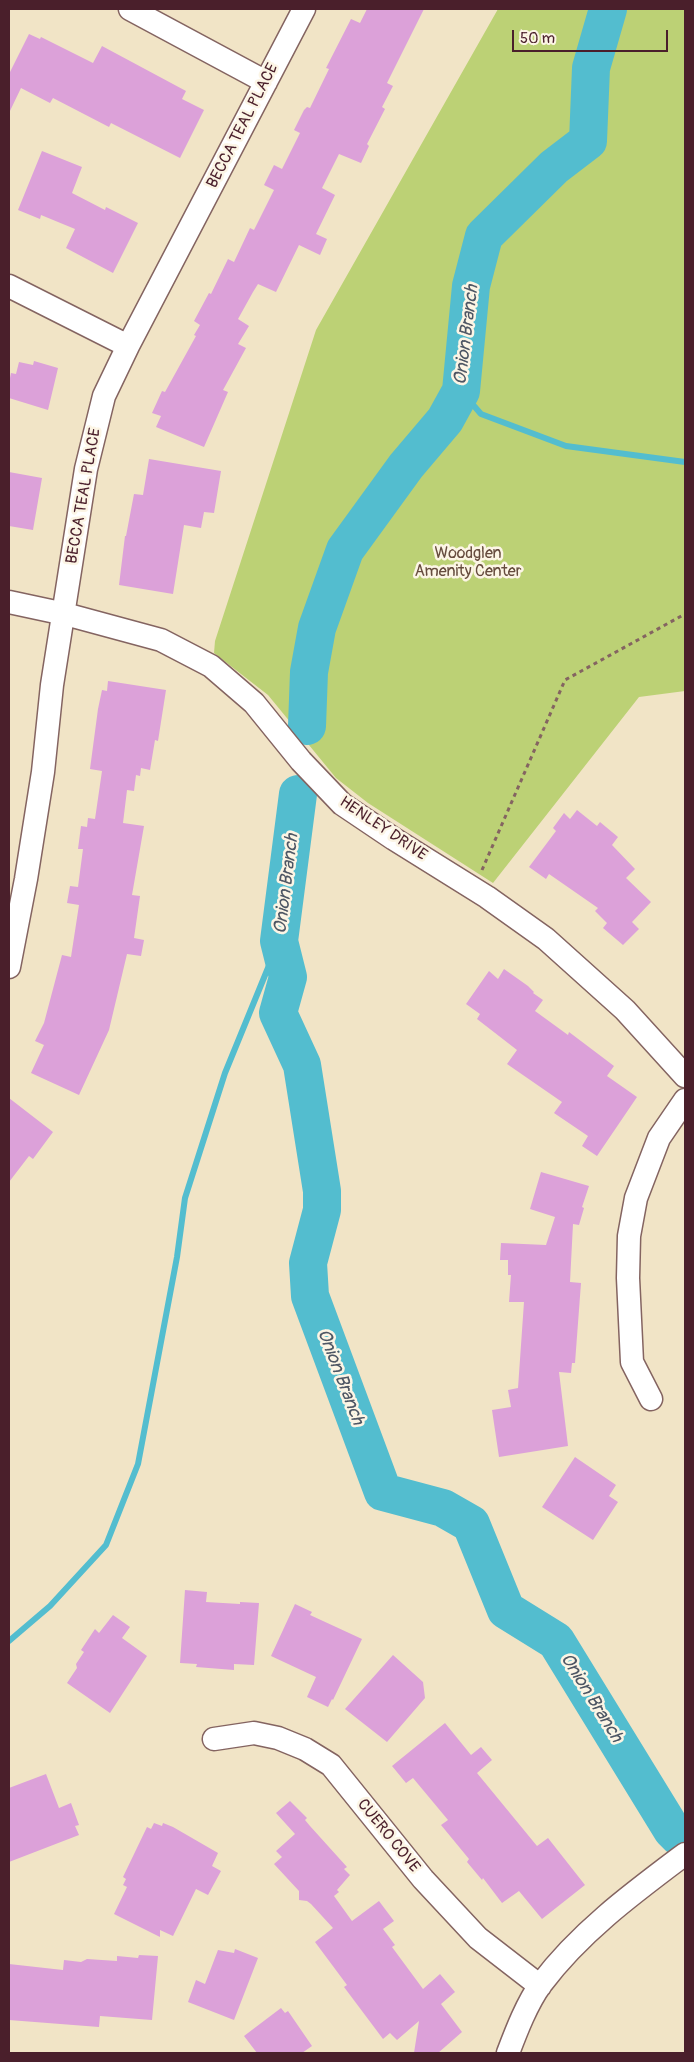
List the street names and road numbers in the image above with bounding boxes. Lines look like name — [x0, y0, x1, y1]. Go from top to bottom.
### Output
street label: BECCA TEAL PLACE — [203, 60, 283, 192]
street label: BECCA TEAL PLACE — [63, 427, 105, 565]
street label: HENLEY DRIVE — [336, 793, 430, 865]
street label: CUERO COVE — [353, 1795, 423, 1877]

